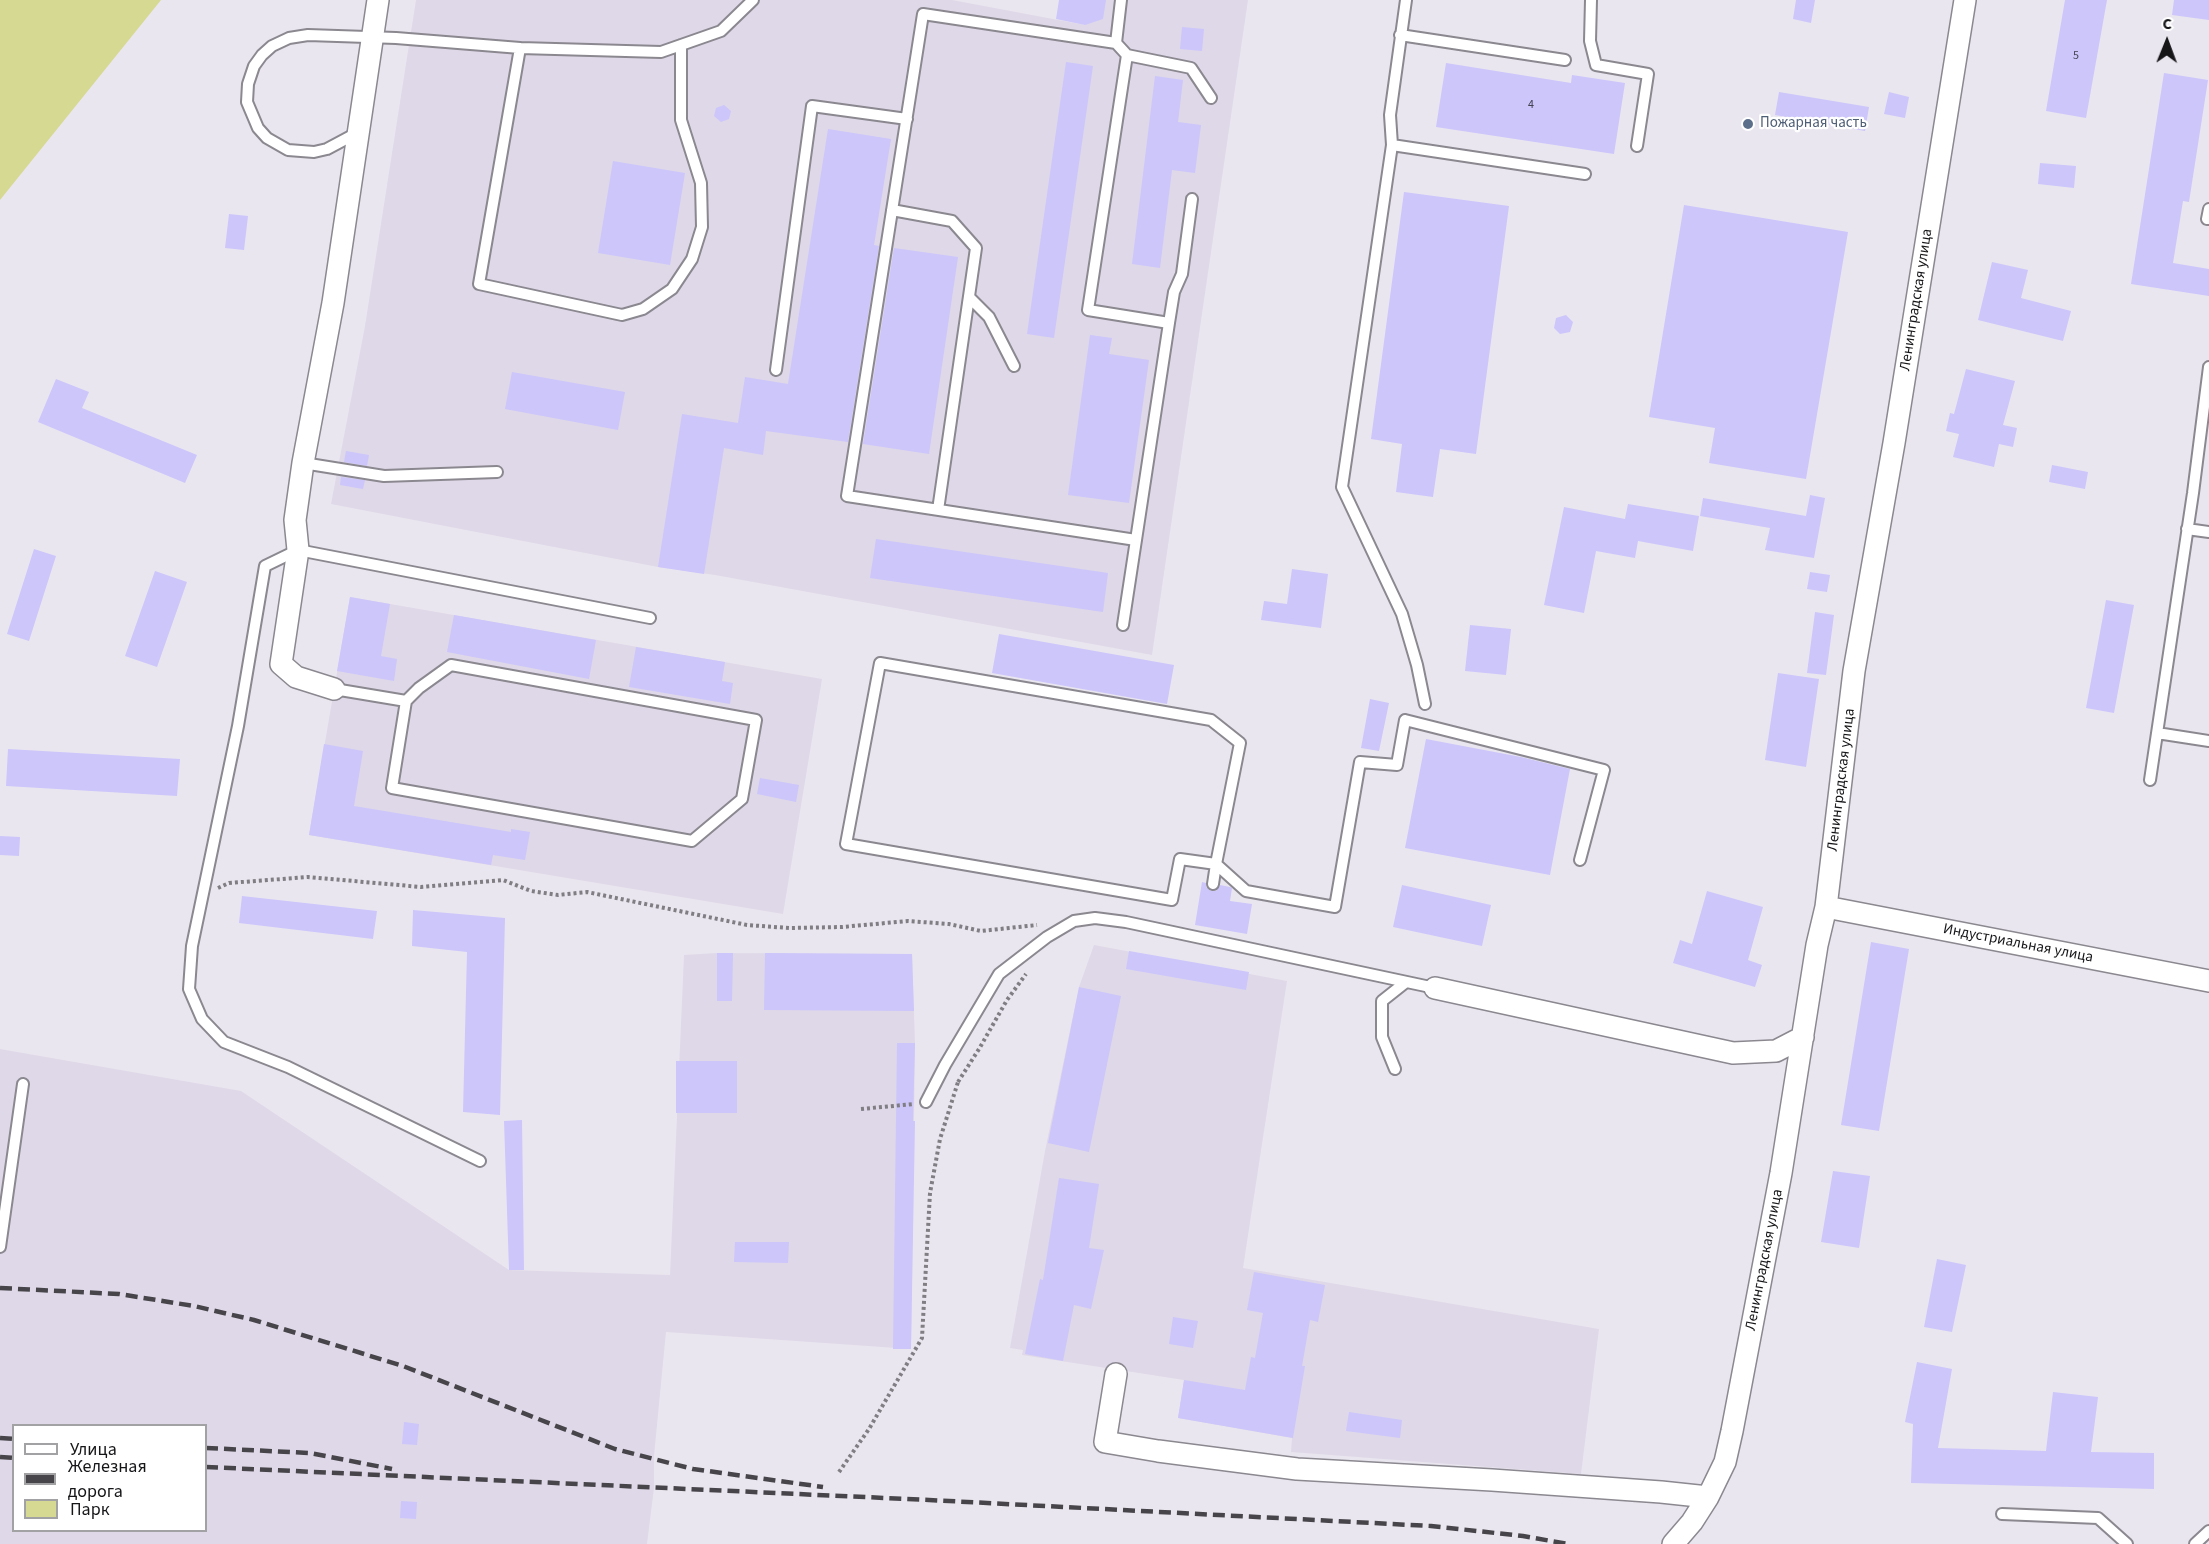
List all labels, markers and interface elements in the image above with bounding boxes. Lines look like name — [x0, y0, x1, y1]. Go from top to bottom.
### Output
north arrow — [2137, 12, 2197, 72]
text: С — [2162, 13, 2172, 35]
house number: 5 — [2073, 49, 2079, 63]
house number: 4 — [1528, 98, 1534, 112]
place label: Пожарная часть — [1760, 115, 1867, 133]
marker: Пожарная часть — [1741, 117, 1755, 131]
street label: Ленинградская улица — [1897, 228, 1937, 372]
street label: Ленинградская улица — [1824, 708, 1860, 852]
street label: Индустриальная улица — [1941, 921, 2095, 967]
street label: Ленинградская улица — [1742, 1188, 1788, 1332]
legend — [12, 1424, 207, 1532]
text: Улица — [70, 1437, 117, 1462]
text: Железная дорога — [68, 1454, 147, 1504]
text: Парк — [70, 1497, 110, 1522]

